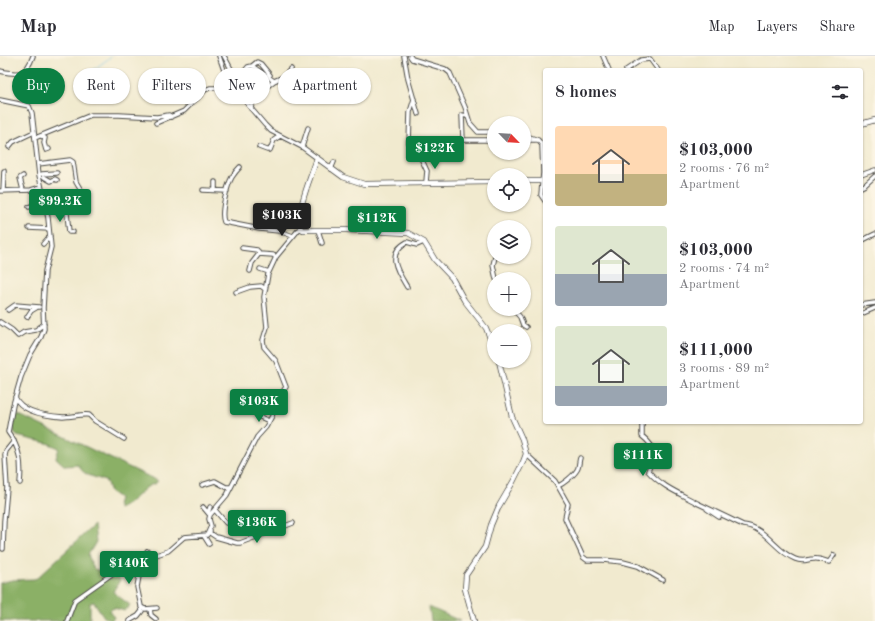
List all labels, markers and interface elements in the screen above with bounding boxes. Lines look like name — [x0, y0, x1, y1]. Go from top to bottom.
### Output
text: Map — [20, 18, 57, 37]
text: Map — [709, 20, 735, 34]
text: Layers — [757, 20, 798, 34]
text: Share — [820, 20, 855, 34]
chip: Buy — [12, 68, 65, 104]
chip: Rent — [73, 68, 130, 104]
chip: Filters — [138, 68, 206, 104]
chip: New — [214, 68, 270, 104]
chip: Apartment — [278, 68, 371, 104]
icon: filters — [829, 81, 851, 103]
text: 8 homes — [555, 84, 617, 101]
north arrow — [487, 116, 531, 160]
map controls — [487, 116, 531, 368]
pin: $122K — [407, 136, 463, 170]
text: $122K — [415, 142, 455, 155]
icon: home — [587, 142, 635, 190]
text: $103,000 — [679, 142, 753, 159]
text: 2 rooms · 76 m² — [679, 162, 769, 175]
button: locate — [487, 168, 531, 212]
text: Apartment — [679, 178, 740, 191]
pin: $99.2K — [27, 189, 93, 223]
text: $99.2K — [38, 195, 82, 208]
pin: $103K — [254, 203, 310, 237]
pin: $112K — [349, 206, 405, 240]
text: $103K — [262, 209, 302, 222]
text: $112K — [357, 212, 397, 225]
button: layers — [487, 220, 531, 264]
icon: home — [587, 242, 635, 290]
text: $103,000 — [679, 242, 753, 259]
text: 2 rooms · 74 m² — [679, 262, 769, 275]
button: + — [487, 272, 531, 316]
text: Apartment — [679, 278, 740, 291]
button: − — [487, 324, 531, 368]
icon: home — [587, 342, 635, 390]
text: $111,000 — [679, 342, 753, 359]
text: 3 rooms · 89 m² — [679, 362, 769, 375]
text: Apartment — [679, 378, 740, 391]
pin: $103K — [231, 389, 287, 423]
text: $103K — [239, 395, 279, 408]
pin: $111K — [615, 443, 671, 477]
text: $111K — [623, 449, 663, 462]
pin: $136K — [229, 510, 285, 544]
text: $136K — [237, 516, 277, 529]
pin: $140K — [101, 551, 157, 585]
text: $140K — [109, 557, 149, 570]

